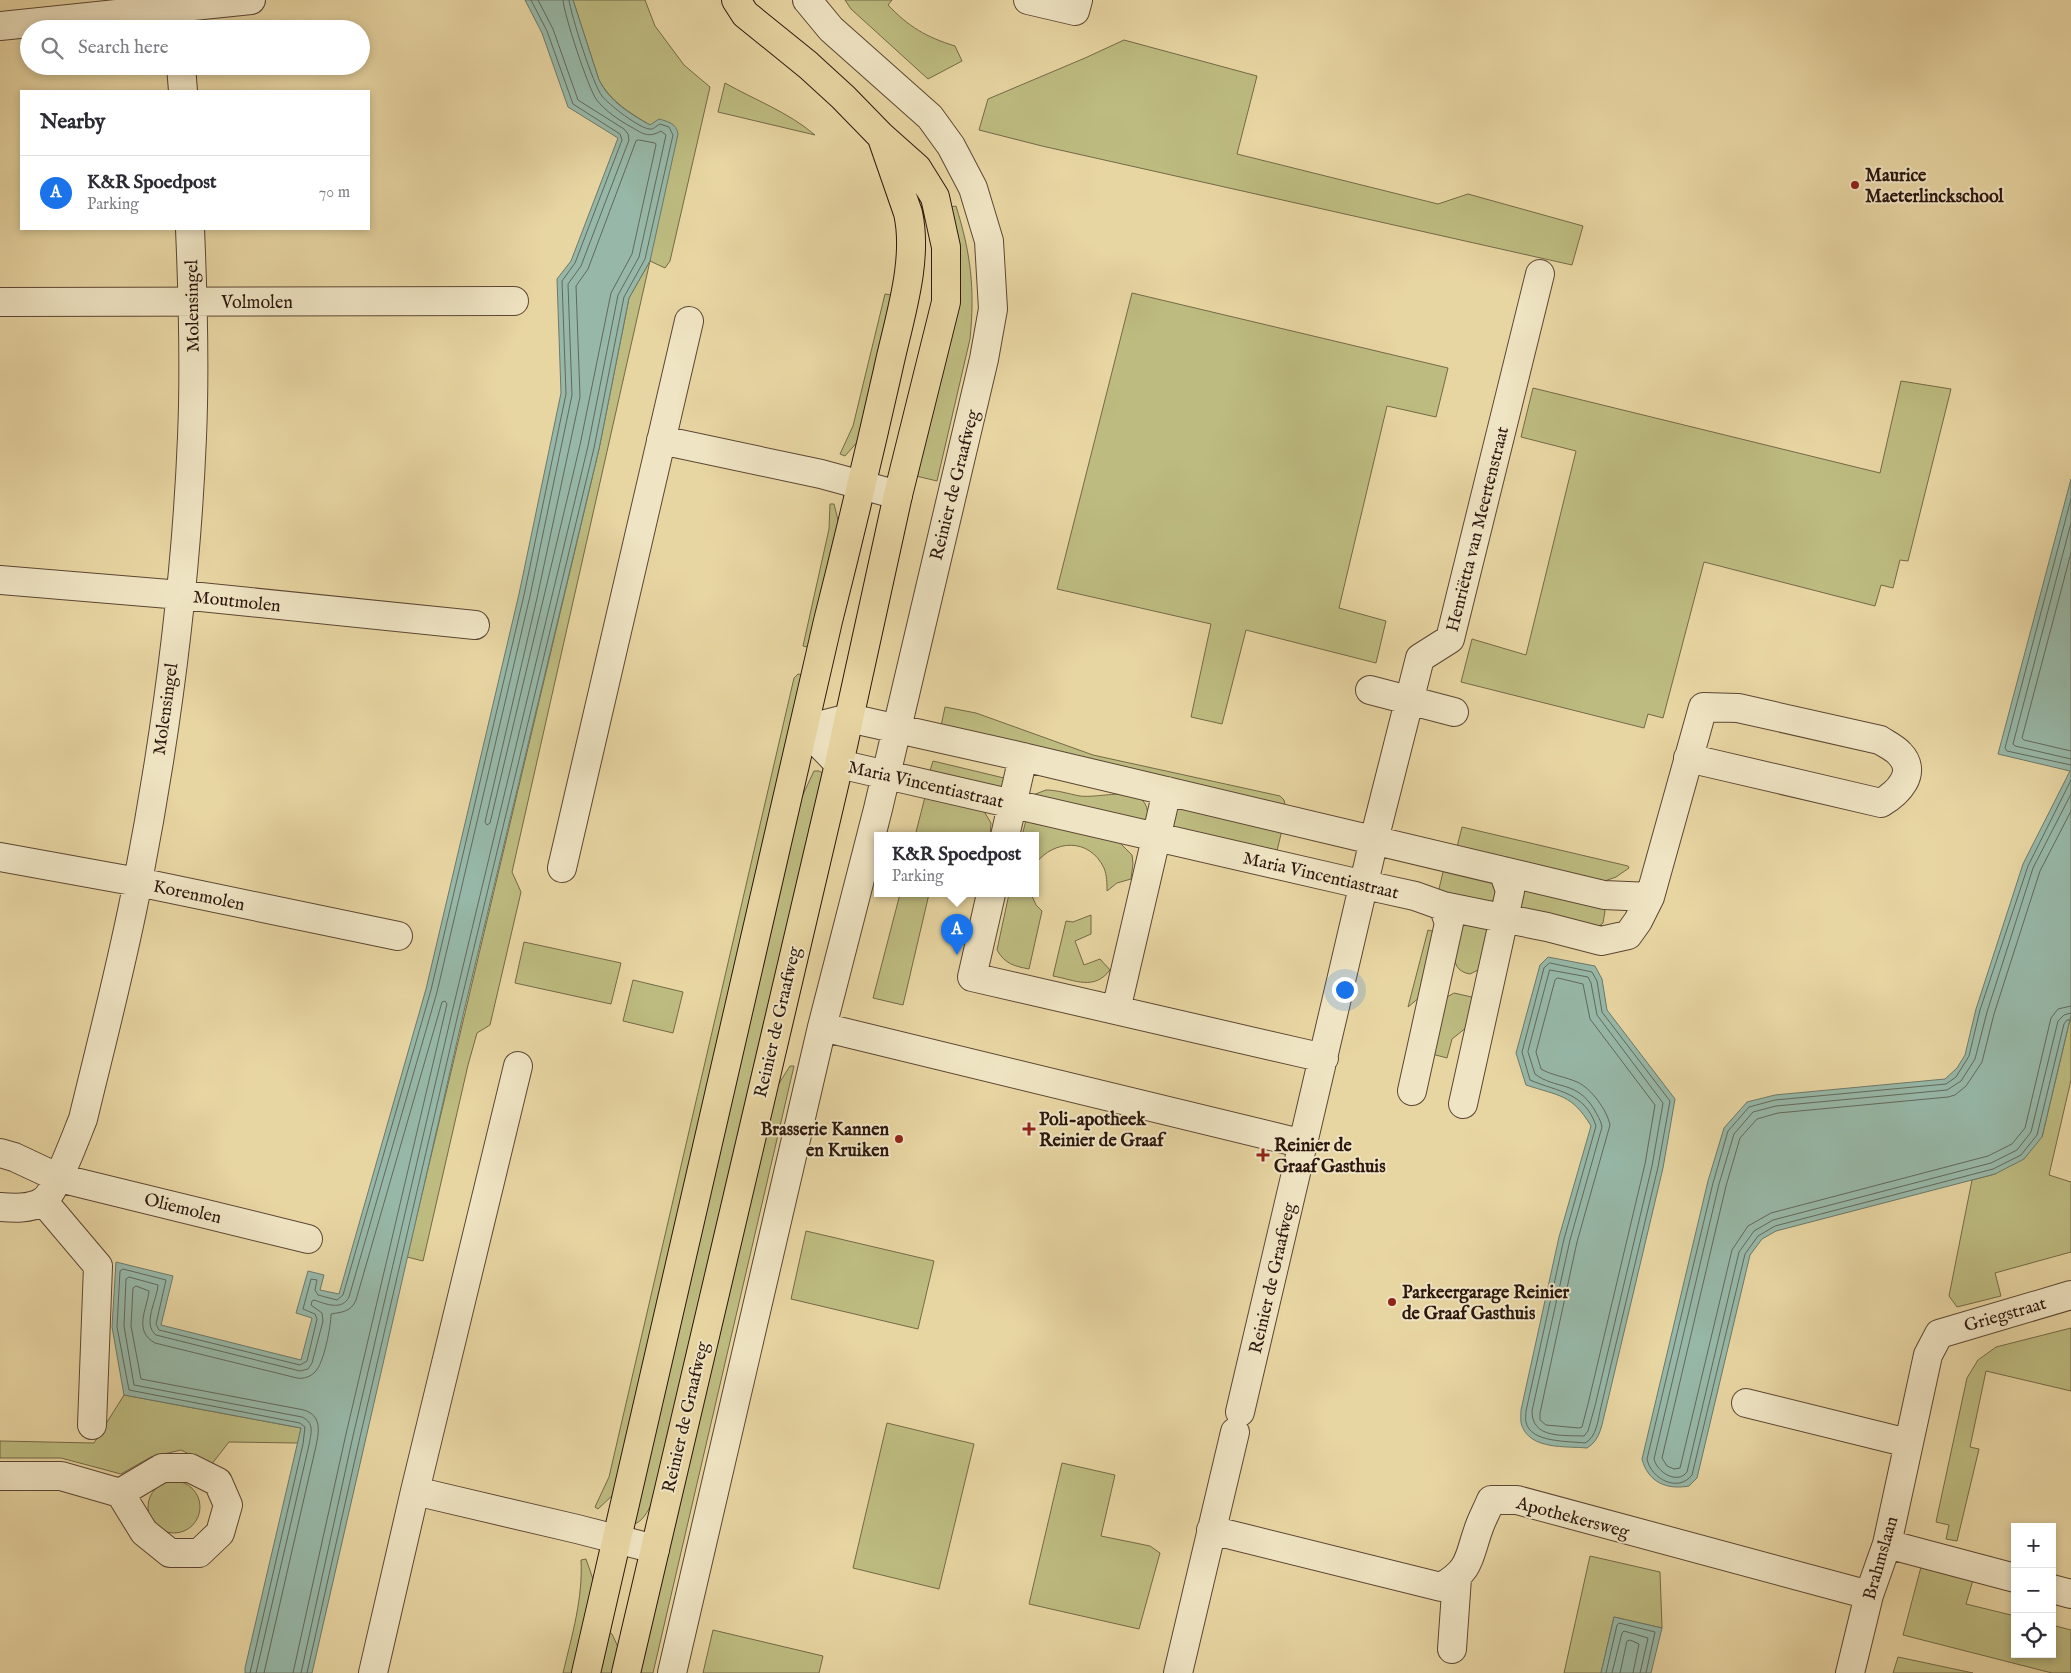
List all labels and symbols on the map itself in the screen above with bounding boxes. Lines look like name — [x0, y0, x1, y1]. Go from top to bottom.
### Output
place label: Maurice Maeterlinckschool — [1865, 165, 2005, 209]
marker: Maurice Maeterlinckschool — [1849, 179, 1861, 191]
street label: Molensingel — [181, 259, 206, 353]
street label: Volmolen — [220, 292, 293, 315]
street label: Reinier de Graafweg — [926, 407, 985, 563]
street label: Henriëtta van Meertenstraat — [1442, 424, 1515, 634]
street label: Moutmolen — [192, 586, 282, 619]
street label: Molensingel — [149, 662, 184, 757]
street label: Maria Vincentiastraat — [846, 756, 1006, 815]
street label: Maria Vincentiastraat — [1241, 847, 1401, 906]
street label: Korenmolen — [151, 876, 247, 917]
pin: A — [941, 914, 973, 955]
street label: Reinier de Graafweg — [750, 944, 807, 1100]
your location — [1332, 977, 1358, 1003]
place label: Poli-apotheek Reinier de Graaf — [1039, 1109, 1167, 1153]
place label: Brasserie Kannen en Kruiken — [760, 1119, 889, 1163]
marker: Poli-apotheek Reinier de Graaf — [1023, 1123, 1035, 1135]
marker: Brasserie Kannen en Kruiken — [893, 1133, 905, 1145]
place label: Reinier de Graaf Gasthuis — [1274, 1135, 1386, 1179]
marker: Reinier de Graaf Gasthuis — [1256, 1148, 1270, 1162]
street label: Oliemolen — [142, 1189, 224, 1230]
street label: Reinier de Graafweg — [1245, 1200, 1302, 1356]
place label: Parkeergarage Reinier de Graaf Gasthuis — [1402, 1282, 1569, 1326]
street label: Griegstraat — [1962, 1293, 2049, 1338]
marker: Parkeergarage Reinier de Graaf Gasthuis — [1386, 1296, 1398, 1308]
street label: Reinier de Graafweg — [658, 1339, 715, 1495]
street label: Apothekersweg — [1513, 1492, 1632, 1545]
street label: Brahmslaan — [1859, 1513, 1904, 1603]

